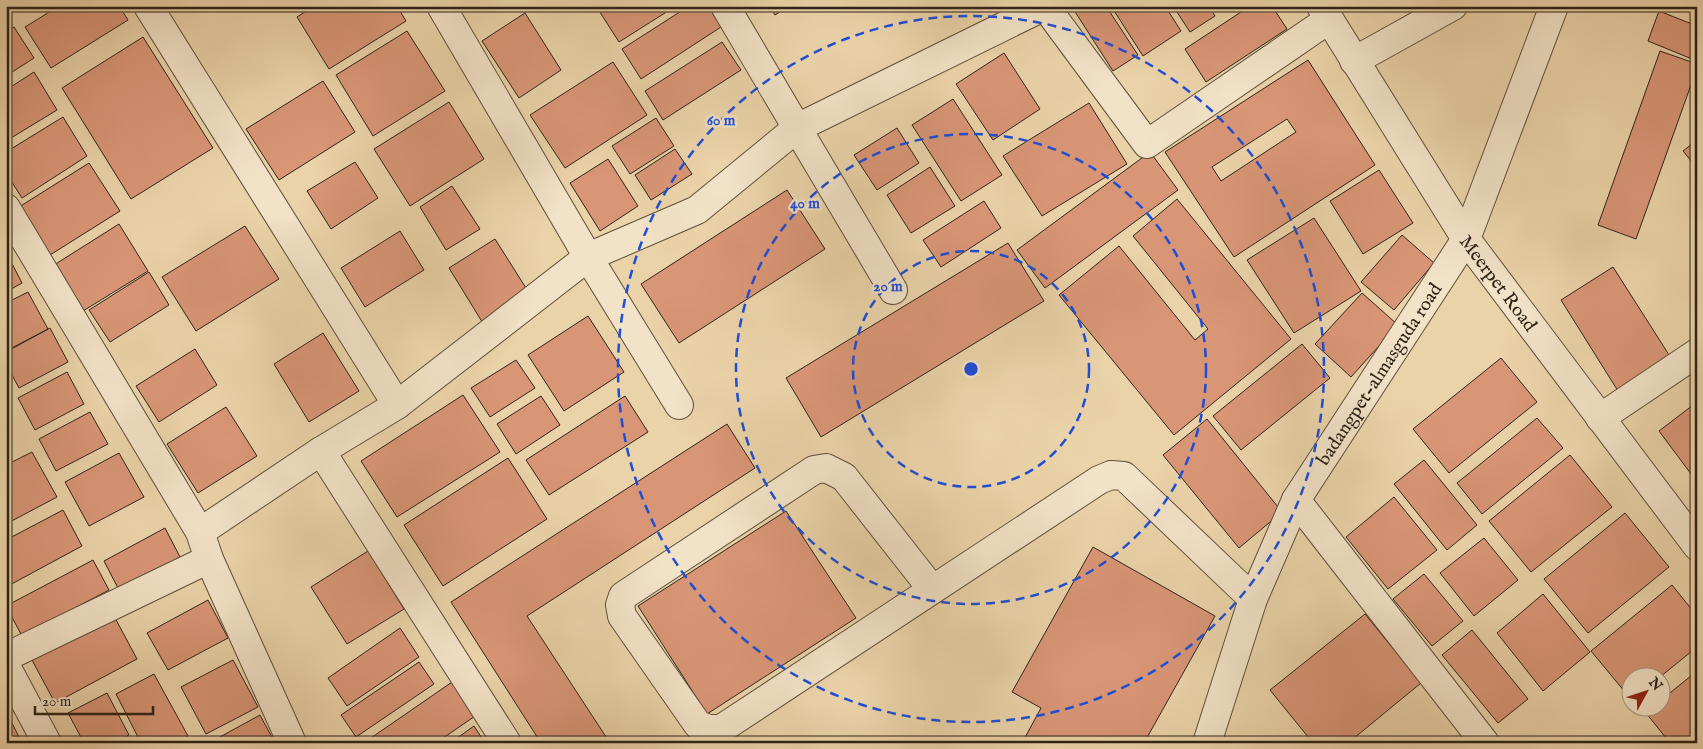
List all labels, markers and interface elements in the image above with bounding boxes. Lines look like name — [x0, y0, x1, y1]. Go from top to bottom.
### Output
text: 60 m — [707, 111, 736, 130]
text: 40 m — [790, 194, 820, 213]
street label: Meerpet Road — [1453, 231, 1542, 338]
text: 20 m — [873, 277, 903, 296]
street label: badangpet-almasguda road — [1312, 278, 1449, 470]
centre of rings — [962, 360, 980, 378]
north arrow — [1620, 666, 1670, 716]
text: N — [1644, 673, 1666, 695]
scale bar — [35, 684, 152, 716]
text: 20 m — [42, 692, 72, 711]

